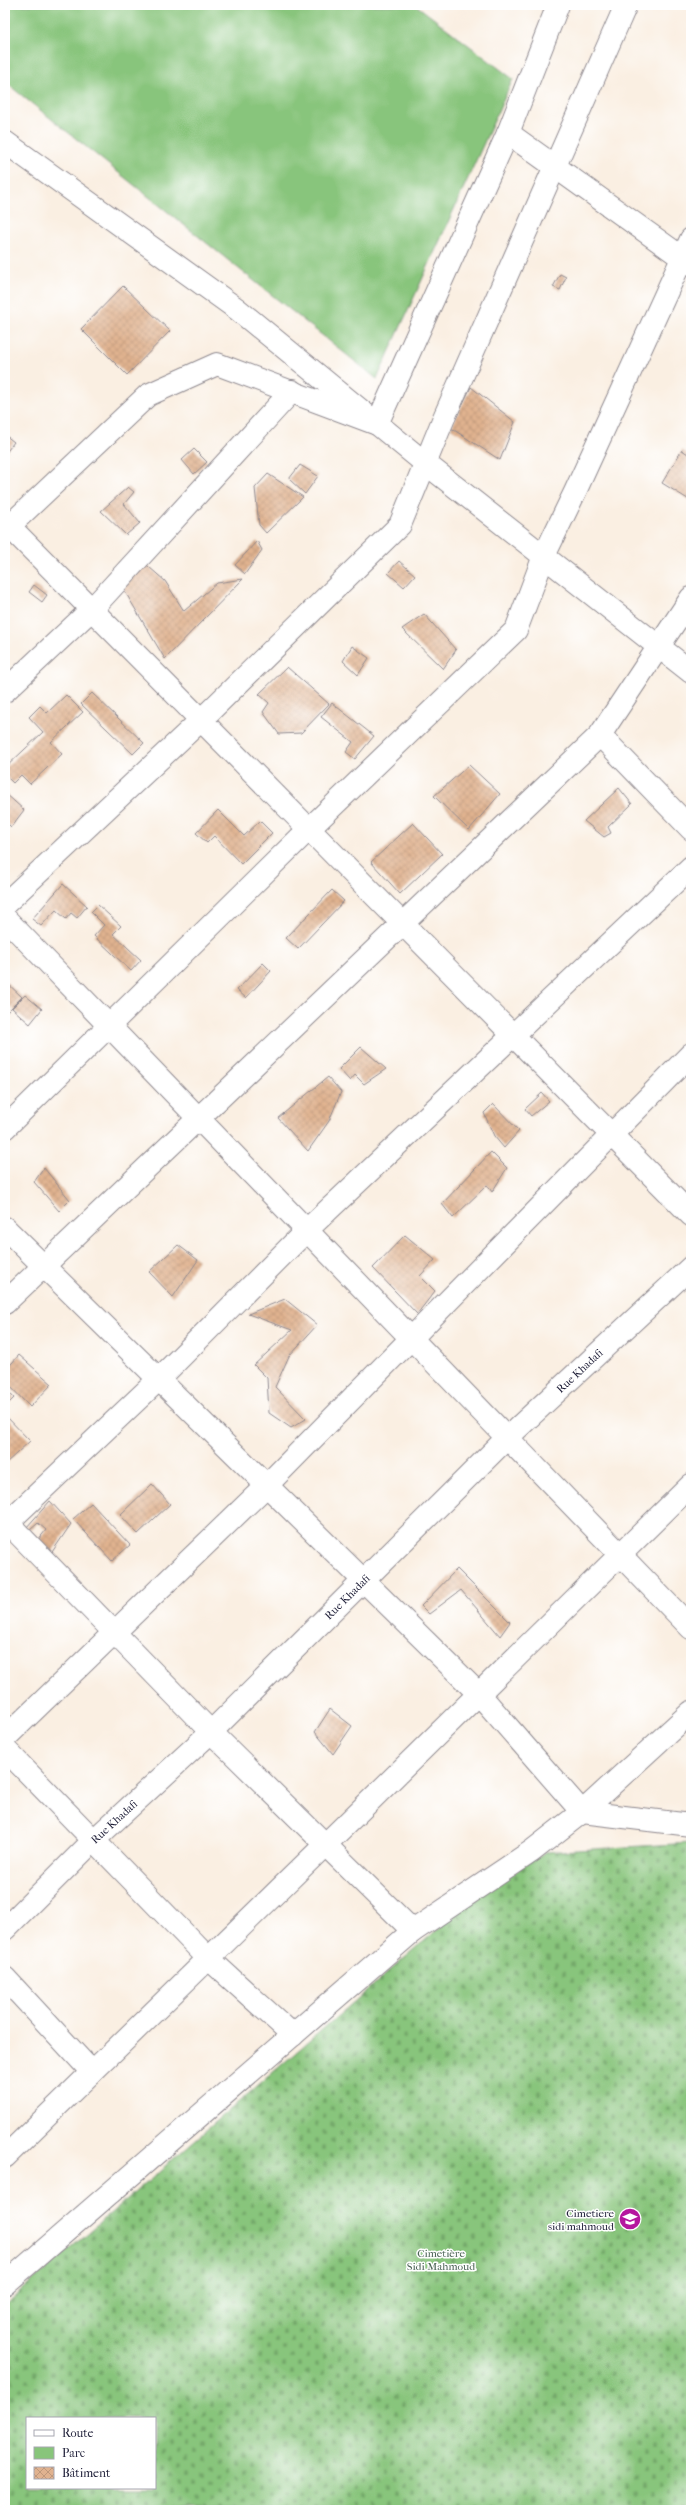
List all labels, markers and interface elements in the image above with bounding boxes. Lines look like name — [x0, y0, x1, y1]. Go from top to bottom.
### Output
street label: Rue Khadafi — [554, 1347, 605, 1396]
street label: Rue Khadafi — [322, 1572, 373, 1622]
street label: Rue Khadafi — [88, 1797, 140, 1847]
school or university icon: Cimetiere sidi mahmoud — [617, 2206, 643, 2232]
place label: Cimetiere sidi mahmoud — [548, 2207, 615, 2233]
park label: Cimetière Sidi Mahmoud — [407, 2247, 476, 2273]
legend — [26, 2417, 156, 2489]
text: Route — [62, 2426, 94, 2440]
text: Parc — [62, 2446, 85, 2460]
text: Bâtiment — [62, 2466, 111, 2480]

